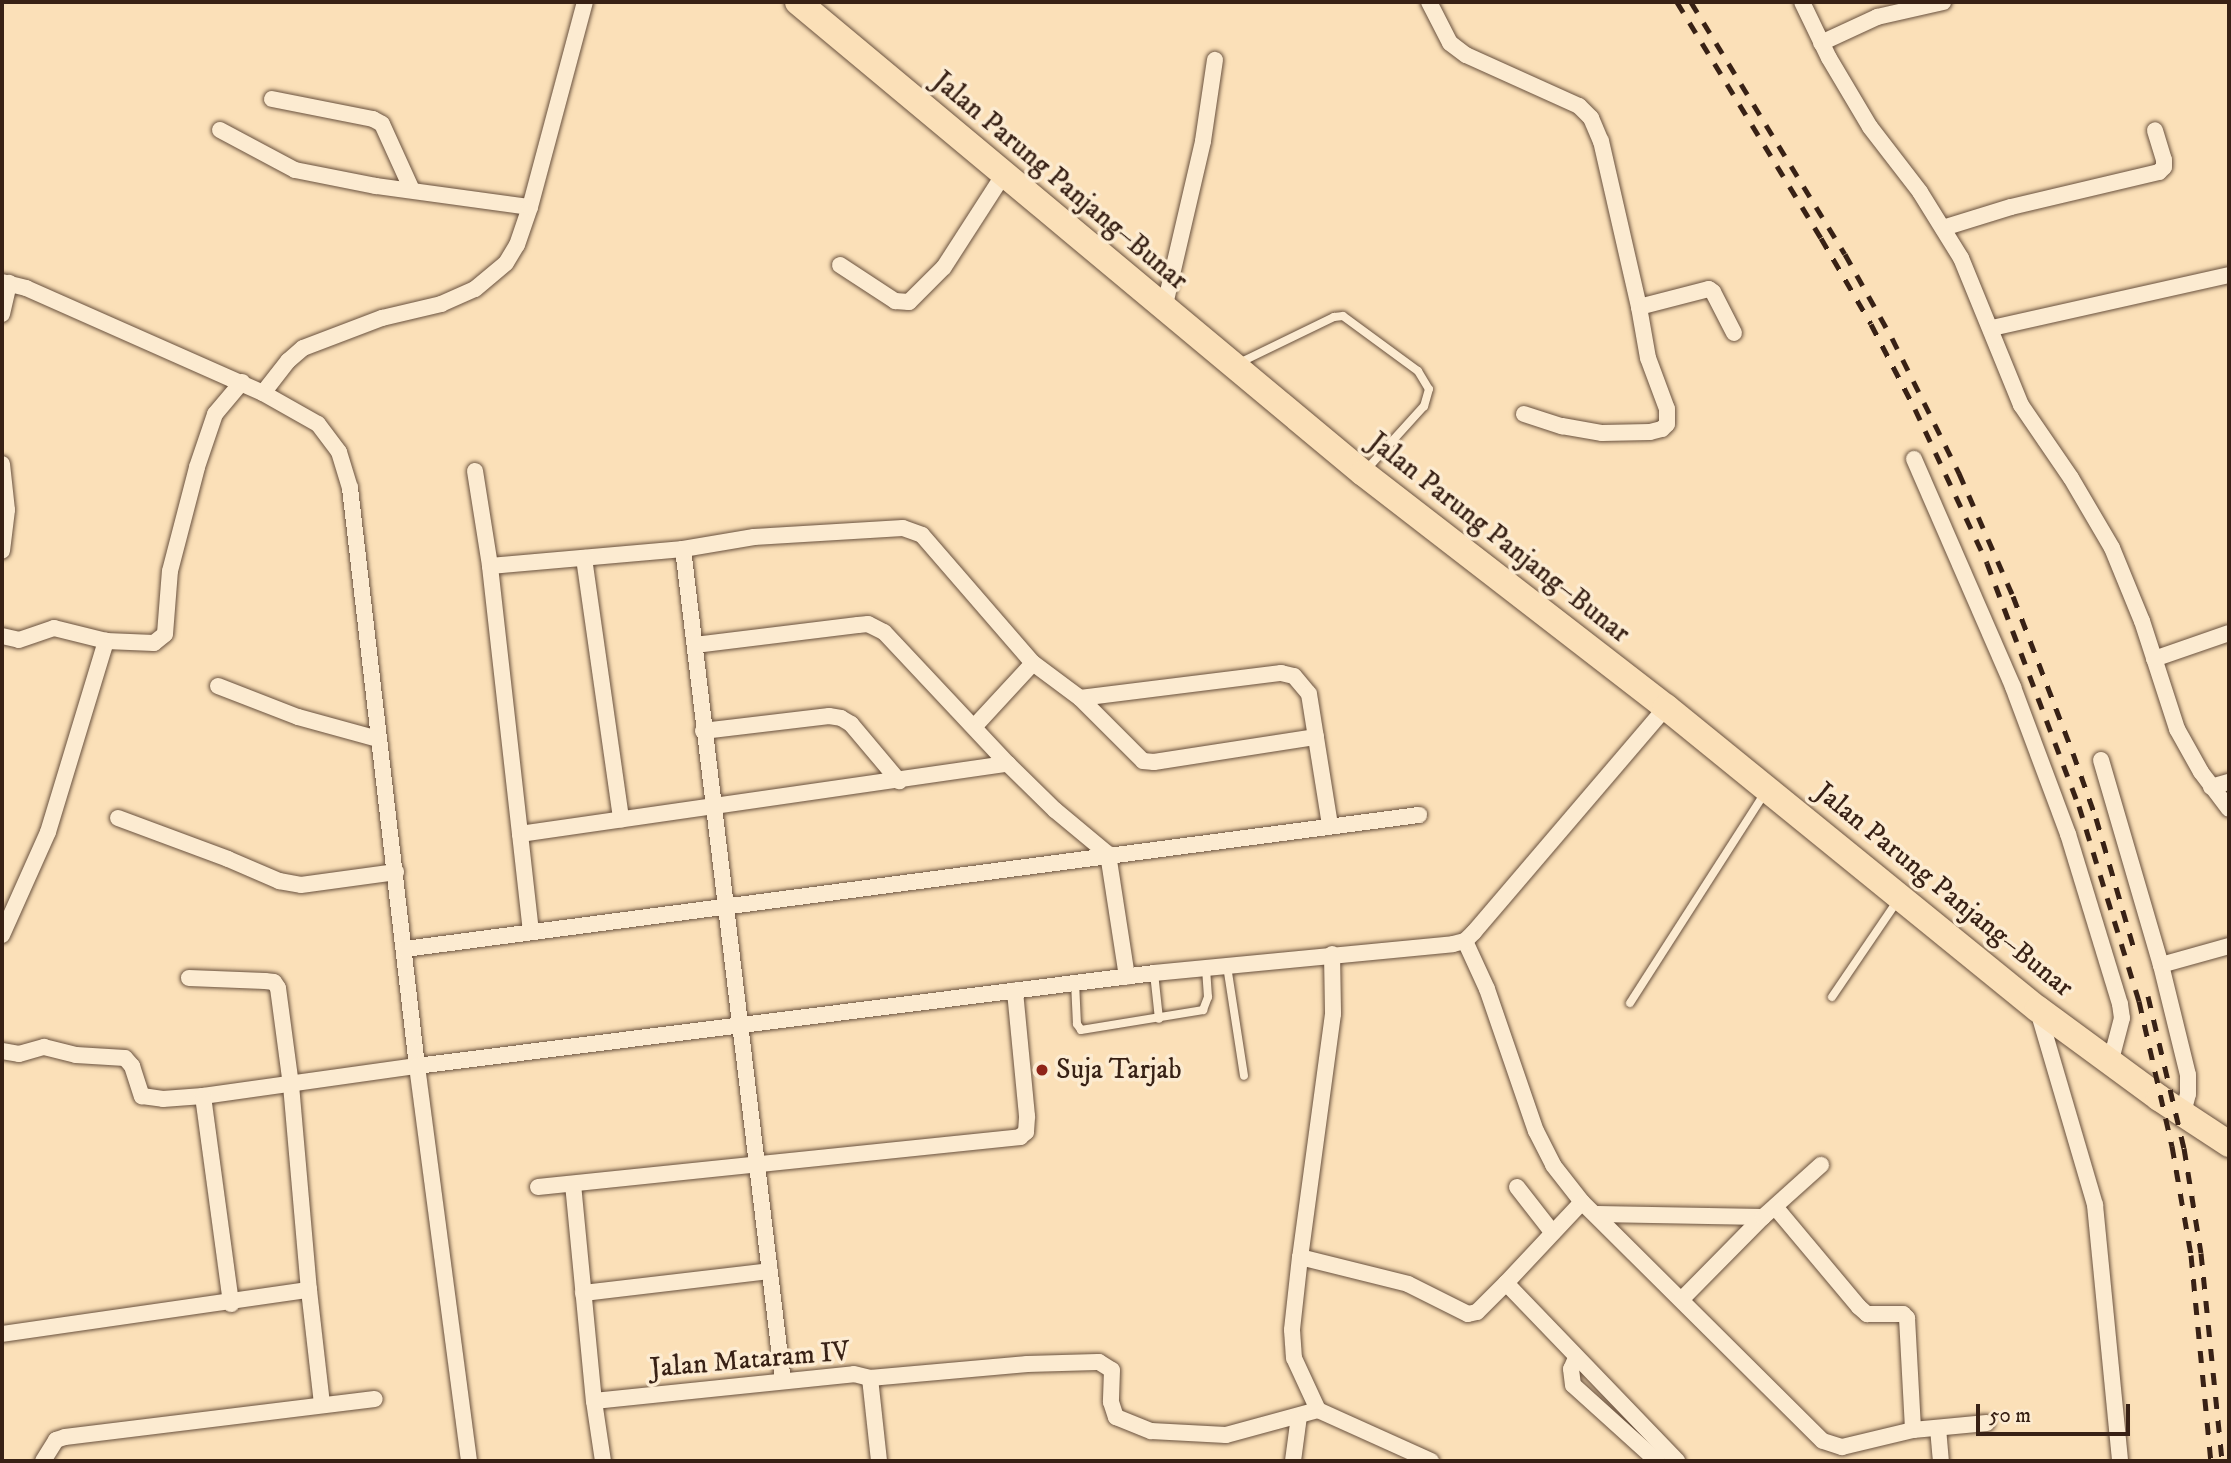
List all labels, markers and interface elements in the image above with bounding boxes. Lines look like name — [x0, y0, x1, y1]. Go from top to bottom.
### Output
street label: Jalan Parung Panjang–Bunar — [926, 65, 1194, 297]
street label: Jalan Parung Panjang–Bunar — [1362, 426, 1636, 650]
street label: Jalan Parung Panjang–Bunar — [1808, 776, 2080, 1004]
place label: Suja Tarjab — [1056, 1053, 1182, 1087]
marker: Suja Tarjab — [1034, 1062, 1050, 1078]
street label: Jalan Mataram IV — [649, 1335, 851, 1385]
scale bar — [1979, 1390, 2133, 1434]
text: 50 m — [1989, 1403, 2031, 1429]

